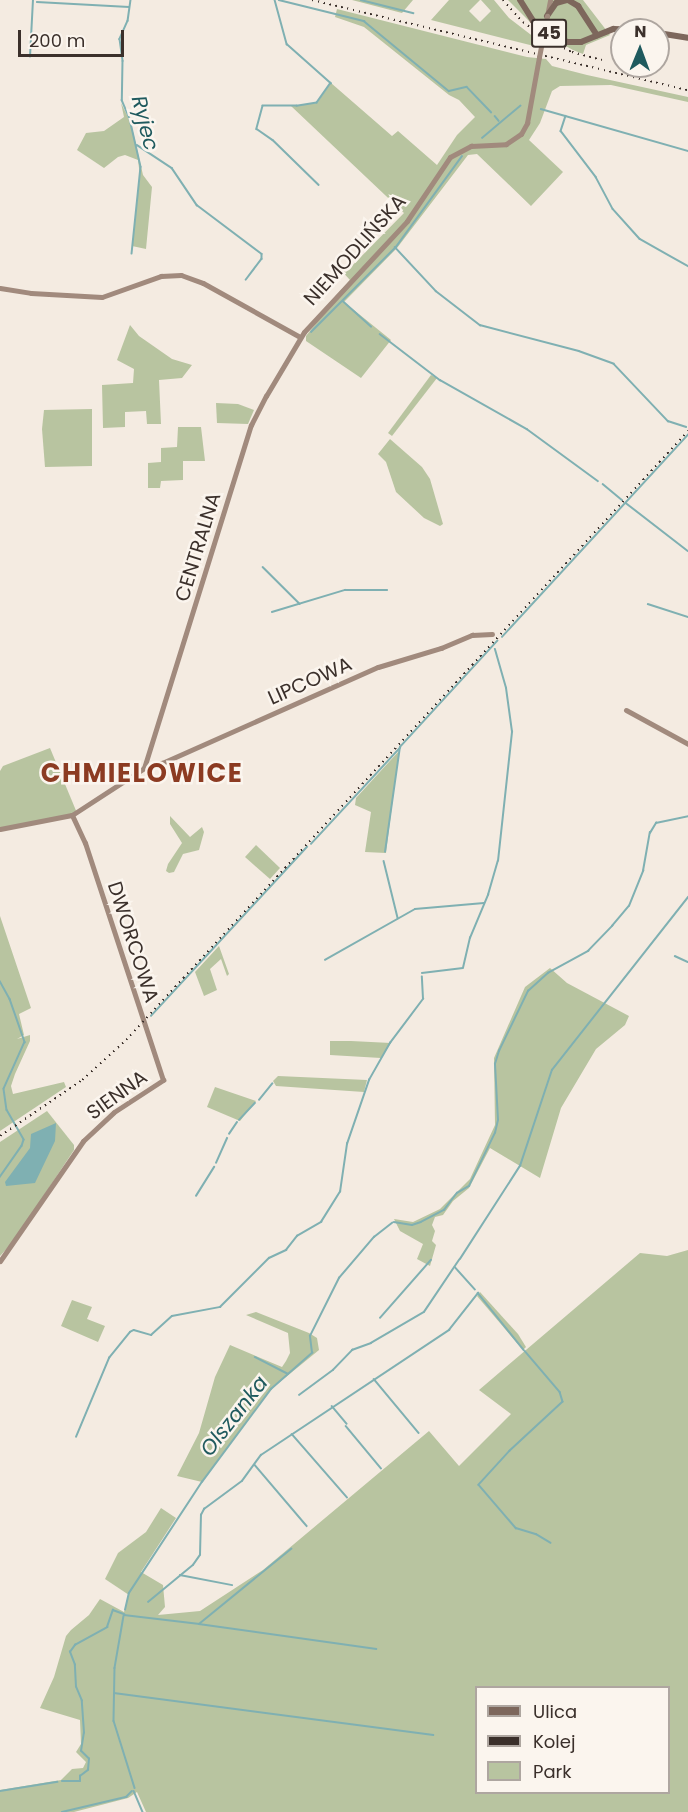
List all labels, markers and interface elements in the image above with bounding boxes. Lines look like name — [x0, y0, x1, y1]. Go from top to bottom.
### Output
scale bar — [21, 18, 128, 56]
road number: 45 — [531, 18, 567, 48]
north arrow — [610, 18, 670, 78]
text: N — [634, 20, 647, 43]
text: 200 m — [29, 28, 85, 53]
water label: Ryjec — [126, 93, 164, 153]
street label: NIEMODLIŃSKA — [299, 190, 411, 310]
street label: CENTRALNA — [170, 490, 226, 604]
street label: LIPCOWA — [264, 652, 356, 710]
district label: CHMIELOWICE — [41, 758, 243, 790]
street label: DWORCOWA — [102, 879, 164, 1005]
street label: SIENNA — [82, 1065, 152, 1125]
water label: Olszanka — [195, 1371, 273, 1461]
legend — [475, 1686, 670, 1794]
text: Ulica — [533, 1699, 577, 1724]
text: Kolej — [533, 1729, 575, 1754]
text: Park — [533, 1759, 572, 1784]

